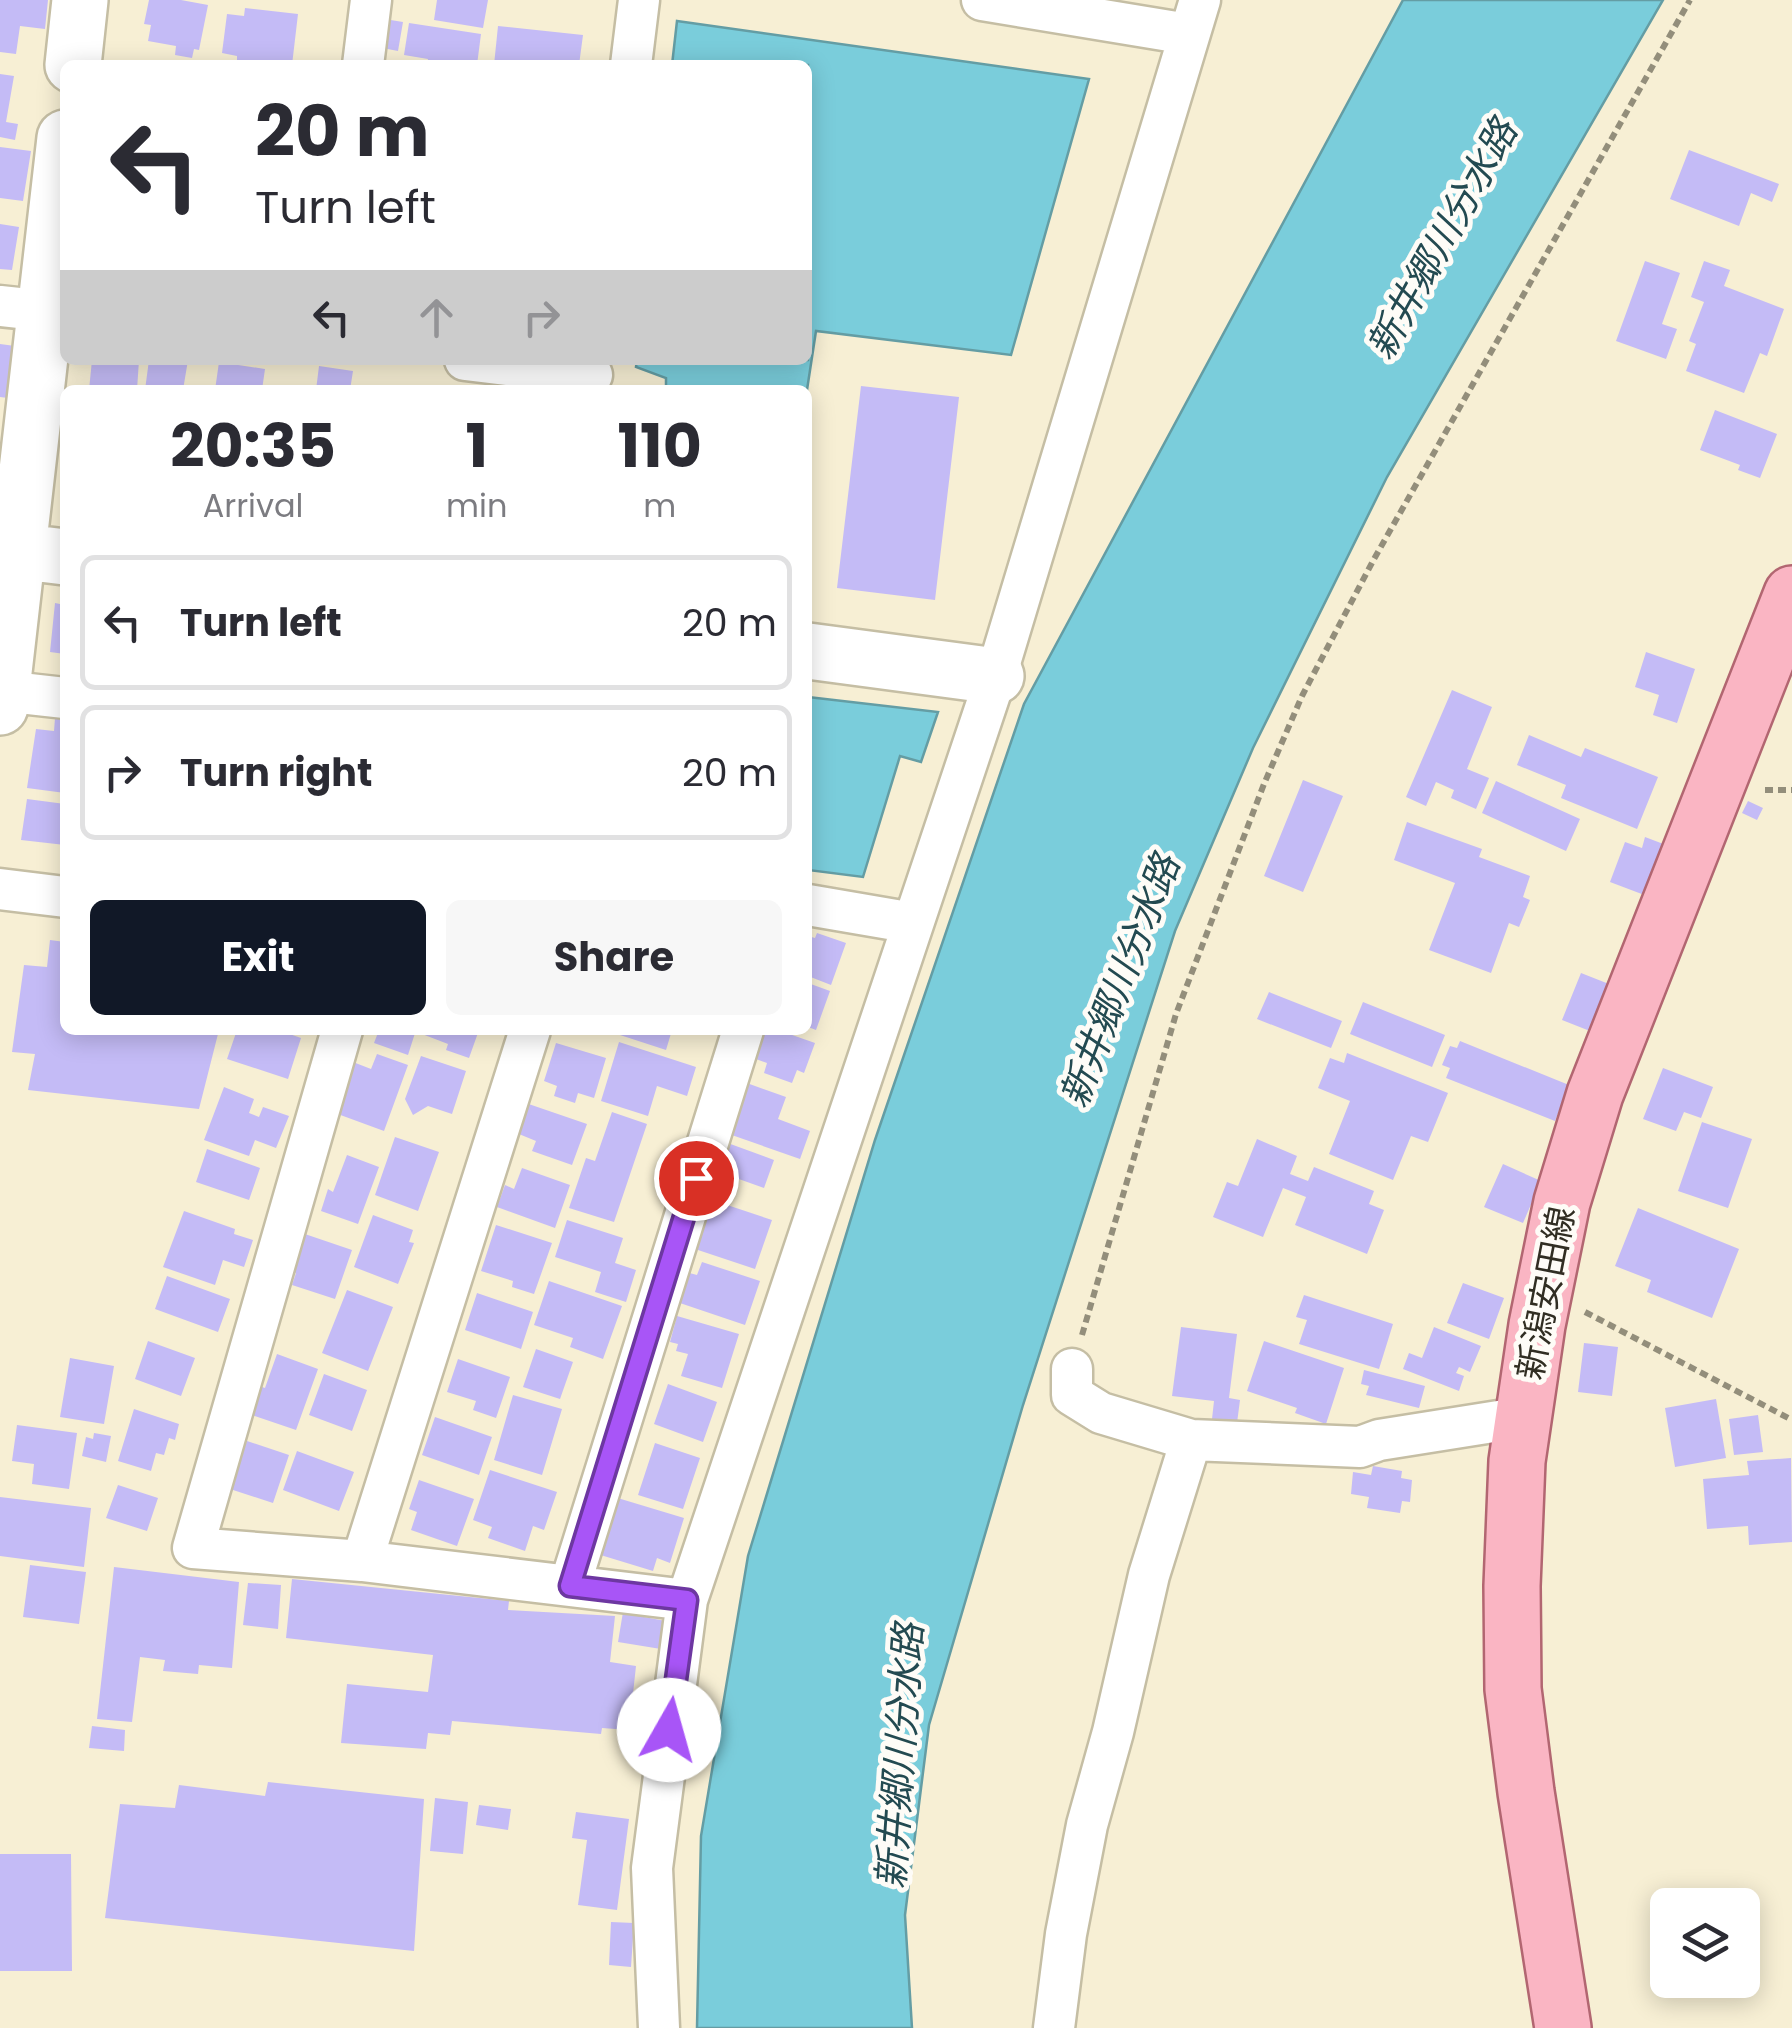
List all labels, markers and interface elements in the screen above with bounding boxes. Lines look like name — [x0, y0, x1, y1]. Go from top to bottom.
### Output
text: 20 m — [255, 82, 430, 181]
icon: left — [90, 100, 220, 230]
water label: 新井郷川分水路 — [1354, 107, 1531, 368]
text: Turn left — [255, 176, 436, 239]
icon: left — [304, 290, 359, 345]
icon: ahead — [409, 290, 464, 345]
icon: right — [514, 290, 569, 345]
text: 20:35 — [170, 404, 336, 488]
text: 1 — [465, 404, 488, 488]
text: 110 — [618, 404, 702, 488]
text: Arrival — [203, 483, 303, 528]
text: min — [446, 483, 507, 528]
text: m — [643, 483, 676, 528]
icon: left — [95, 595, 150, 650]
text: Turn left — [180, 596, 342, 649]
text: 20 m — [682, 596, 777, 649]
icon: right — [95, 745, 150, 800]
text: Turn right — [180, 746, 372, 799]
text: 20 m — [682, 746, 777, 799]
water label: 新井郷川分水路 — [1047, 844, 1193, 1114]
button: Exit — [90, 900, 426, 1015]
button: Share — [446, 900, 782, 1015]
pin — [654, 1136, 739, 1221]
icon: arrive — [669, 1151, 724, 1206]
street label: 新潟安田線 — [1505, 1202, 1586, 1383]
water label: 新井郷川分水路 — [864, 1618, 935, 1890]
position arrow — [617, 1678, 721, 1782]
map controls — [1650, 1888, 1760, 1998]
button: layers — [1650, 1888, 1760, 1998]

